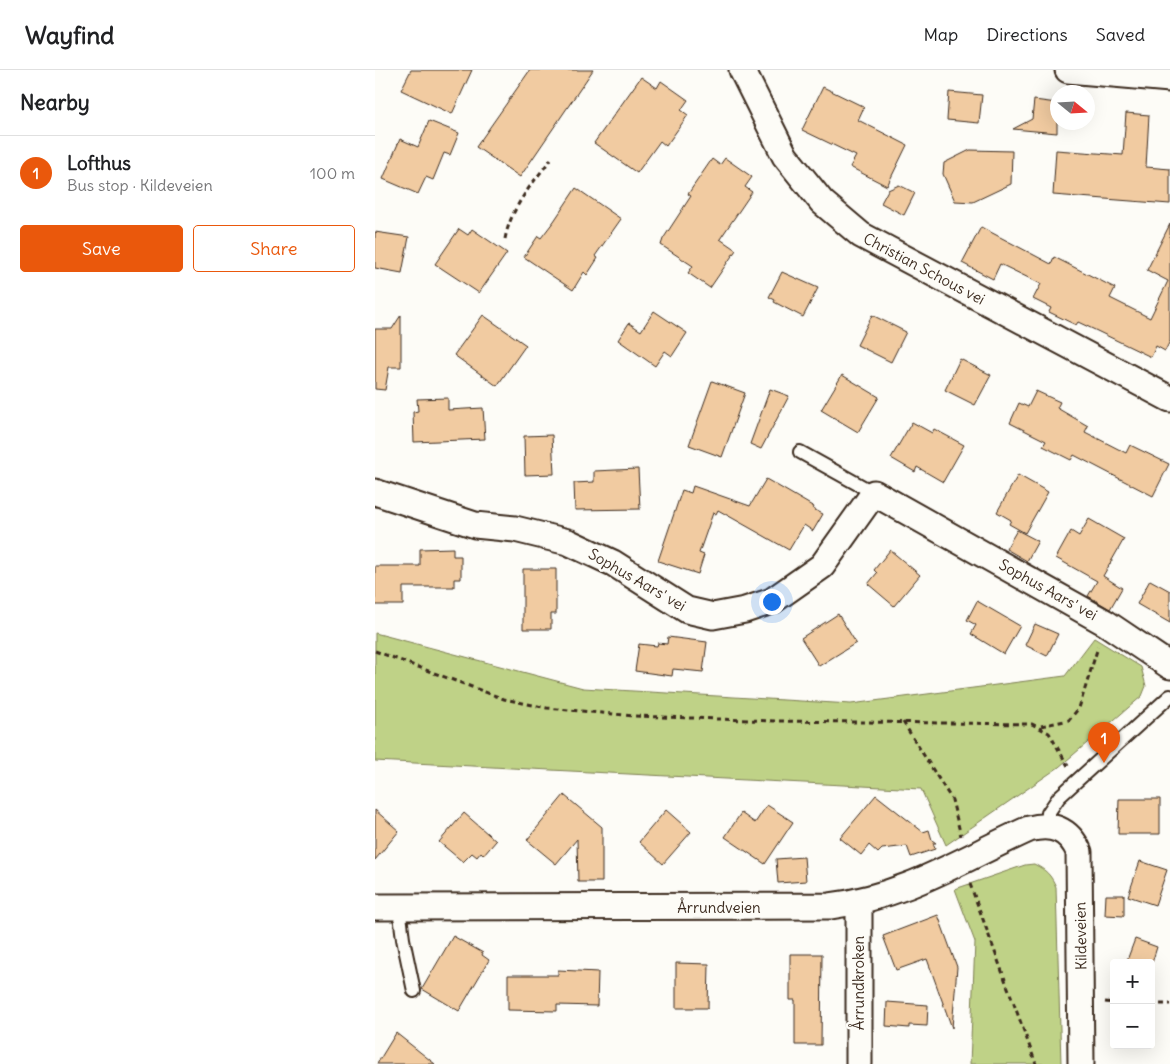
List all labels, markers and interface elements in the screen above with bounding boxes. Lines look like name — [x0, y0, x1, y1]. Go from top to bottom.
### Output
text: Wayfind — [25, 20, 114, 50]
text: Map — [923, 23, 958, 46]
text: Directions — [986, 23, 1068, 46]
text: Saved — [1096, 23, 1145, 46]
north arrow — [1050, 85, 1095, 130]
text: Nearby — [20, 89, 90, 116]
text: Lofthus — [67, 151, 131, 175]
text: 1 — [33, 163, 39, 183]
text: 100 m — [310, 163, 355, 183]
text: Bus stop · Kildeveien — [67, 175, 213, 195]
button: Save — [20, 225, 183, 272]
button: Share — [193, 225, 355, 272]
street label: Christian Schous vei — [860, 228, 988, 309]
street label: Sophus Aars' vei — [585, 544, 689, 615]
street label: Sophus Aars' vei — [996, 555, 1101, 624]
your location — [759, 589, 785, 615]
pin: 1 — [1088, 722, 1120, 763]
street label: Årrundveien — [677, 897, 761, 917]
street label: Kildeveien — [1070, 901, 1091, 970]
street label: Årrundkroken — [848, 935, 868, 1030]
map controls — [1110, 959, 1155, 1049]
button: + — [1110, 959, 1155, 1004]
button: − — [1110, 1004, 1155, 1049]

